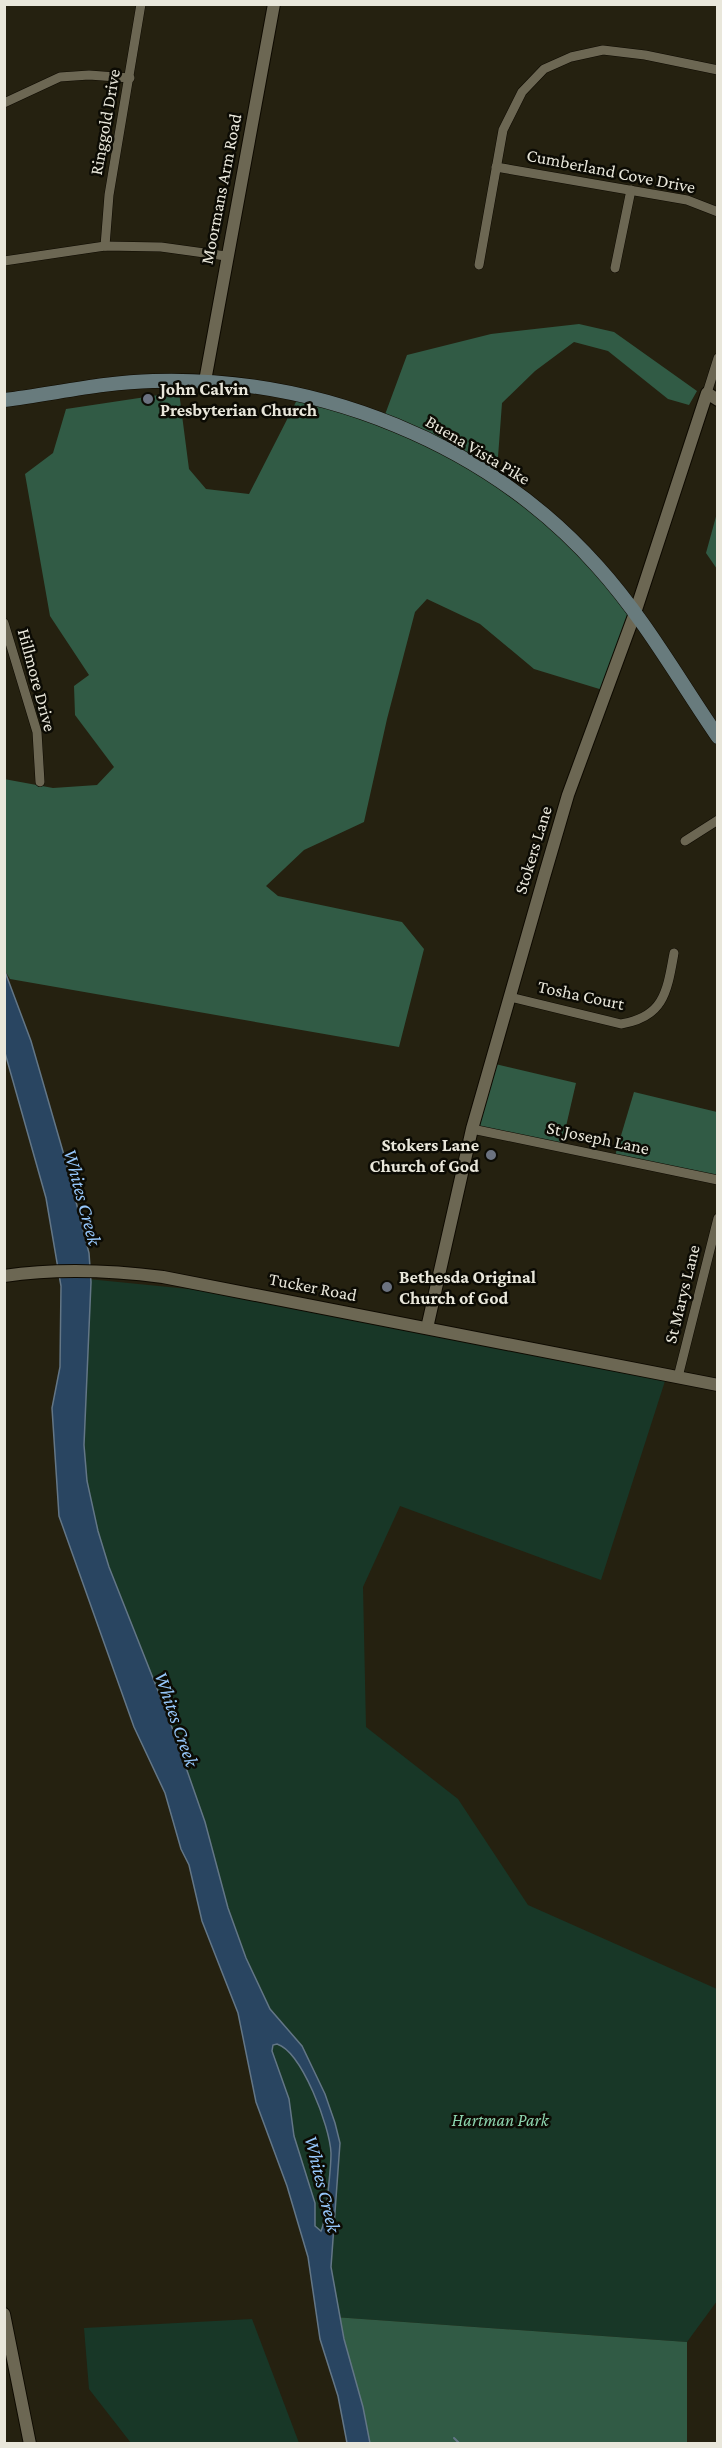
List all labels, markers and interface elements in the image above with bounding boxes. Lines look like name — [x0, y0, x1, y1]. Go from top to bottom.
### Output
street label: Ringgold Drive — [86, 67, 124, 177]
street label: Moormans Arm Road — [197, 111, 246, 266]
street label: Cumberland Cove Drive — [525, 145, 697, 197]
place label: John Calvin Presbyterian Church — [158, 379, 318, 420]
marker: John Calvin Presbyterian Church — [141, 392, 155, 406]
street label: Buena Vista Pike — [422, 411, 534, 489]
street label: Hillmore Drive — [14, 626, 60, 734]
street label: Stokers Lane — [510, 803, 556, 897]
street label: Tosha Court — [536, 976, 627, 1014]
street label: St Joseph Lane — [545, 1117, 651, 1159]
place label: Stokers Lane Church of God — [370, 1135, 479, 1176]
water label: Whites Creek — [60, 1146, 107, 1249]
marker: Stokers Lane Church of God — [484, 1148, 498, 1162]
street label: St Marys Lane — [660, 1243, 704, 1345]
place label: Bethesda Original Church of God — [399, 1267, 536, 1308]
street label: Tucker Road — [267, 1269, 359, 1305]
marker: Bethesda Original Church of God — [380, 1280, 394, 1294]
water label: Whites Creek — [150, 1669, 204, 1771]
park label: Hartman Park — [451, 2110, 550, 2130]
water label: Whites Creek — [300, 2133, 346, 2236]

